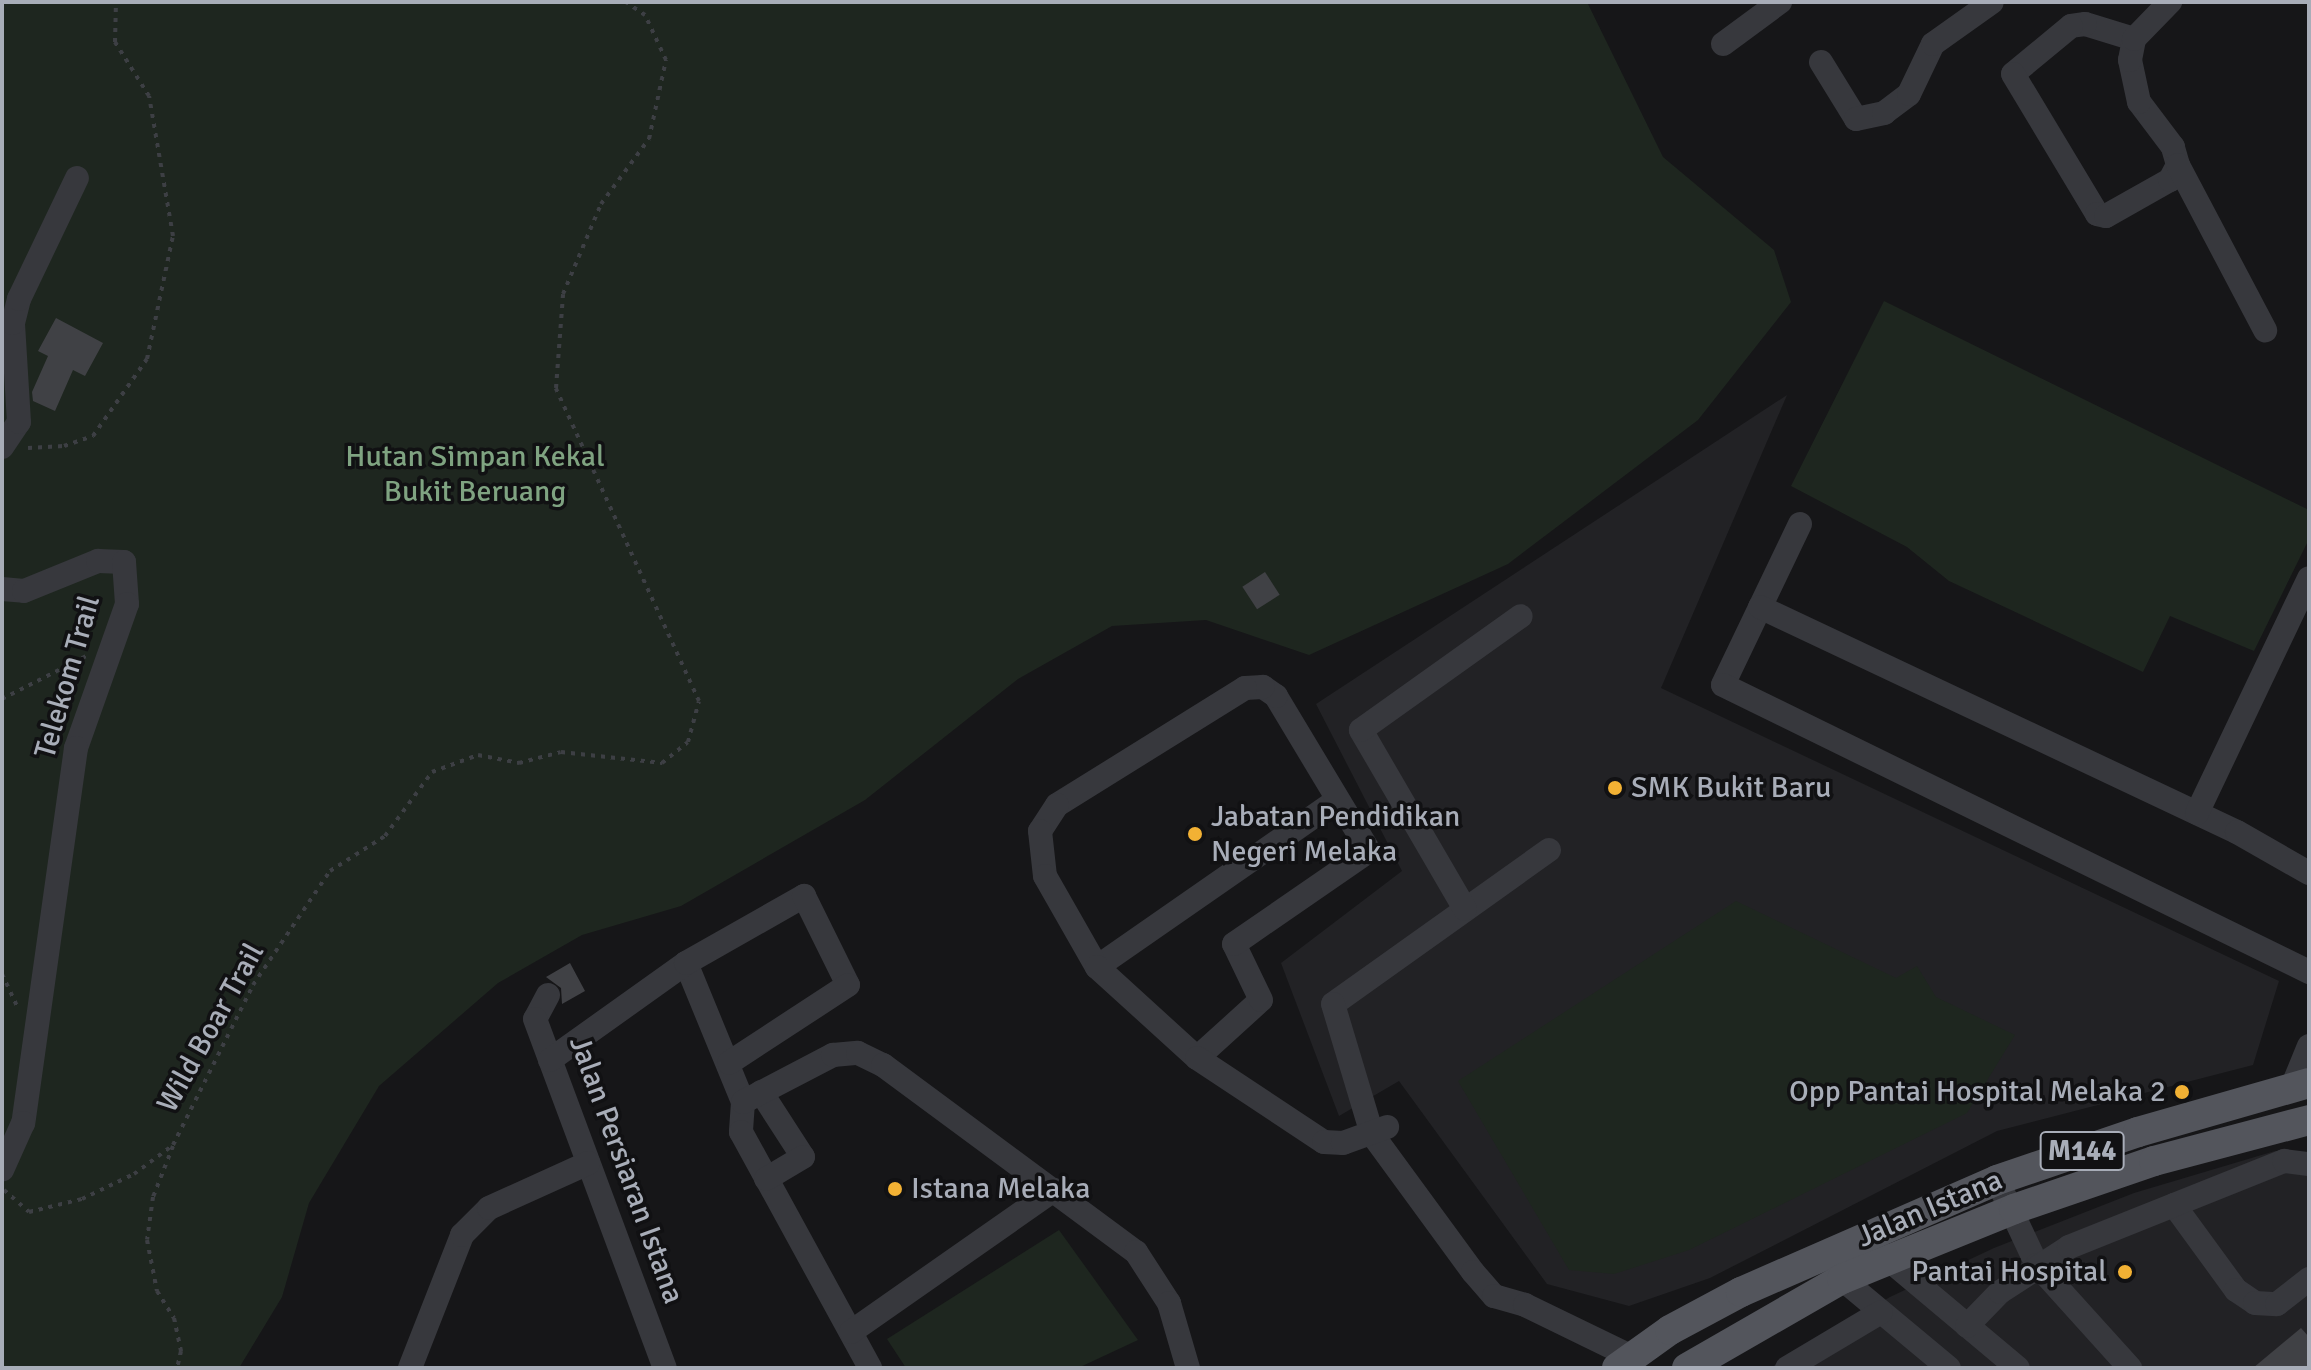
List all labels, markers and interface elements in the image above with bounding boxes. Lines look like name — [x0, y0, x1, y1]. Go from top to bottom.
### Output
park label: Hutan Simpan Kekal Bukit Beruang — [345, 439, 605, 510]
street label: Telekom Trail — [28, 591, 108, 763]
place label: SMK Bukit Baru — [1631, 770, 1831, 806]
marker: SMK Bukit Baru — [1606, 779, 1624, 797]
place label: Jabatan Pendidikan Negeri Melaka — [1211, 799, 1460, 870]
marker: Jabatan Pendidikan Negeri Melaka — [1186, 825, 1204, 843]
street label: Wild Boar Trail — [150, 937, 272, 1119]
street label: Jalan Persiaran Istana — [561, 1031, 691, 1309]
place label: Opp Pantai Hospital Melaka 2 — [1789, 1074, 2166, 1110]
marker: Opp Pantai Hospital Melaka 2 — [2173, 1083, 2191, 1101]
road number: M144 — [2038, 1127, 2126, 1175]
street label: Jalan Istana — [1852, 1162, 2008, 1256]
place label: Istana Melaka — [911, 1171, 1090, 1207]
marker: Istana Melaka — [886, 1180, 904, 1198]
place label: Pantai Hospital — [1911, 1254, 2107, 1290]
marker: Pantai Hospital — [2114, 1261, 2136, 1283]

